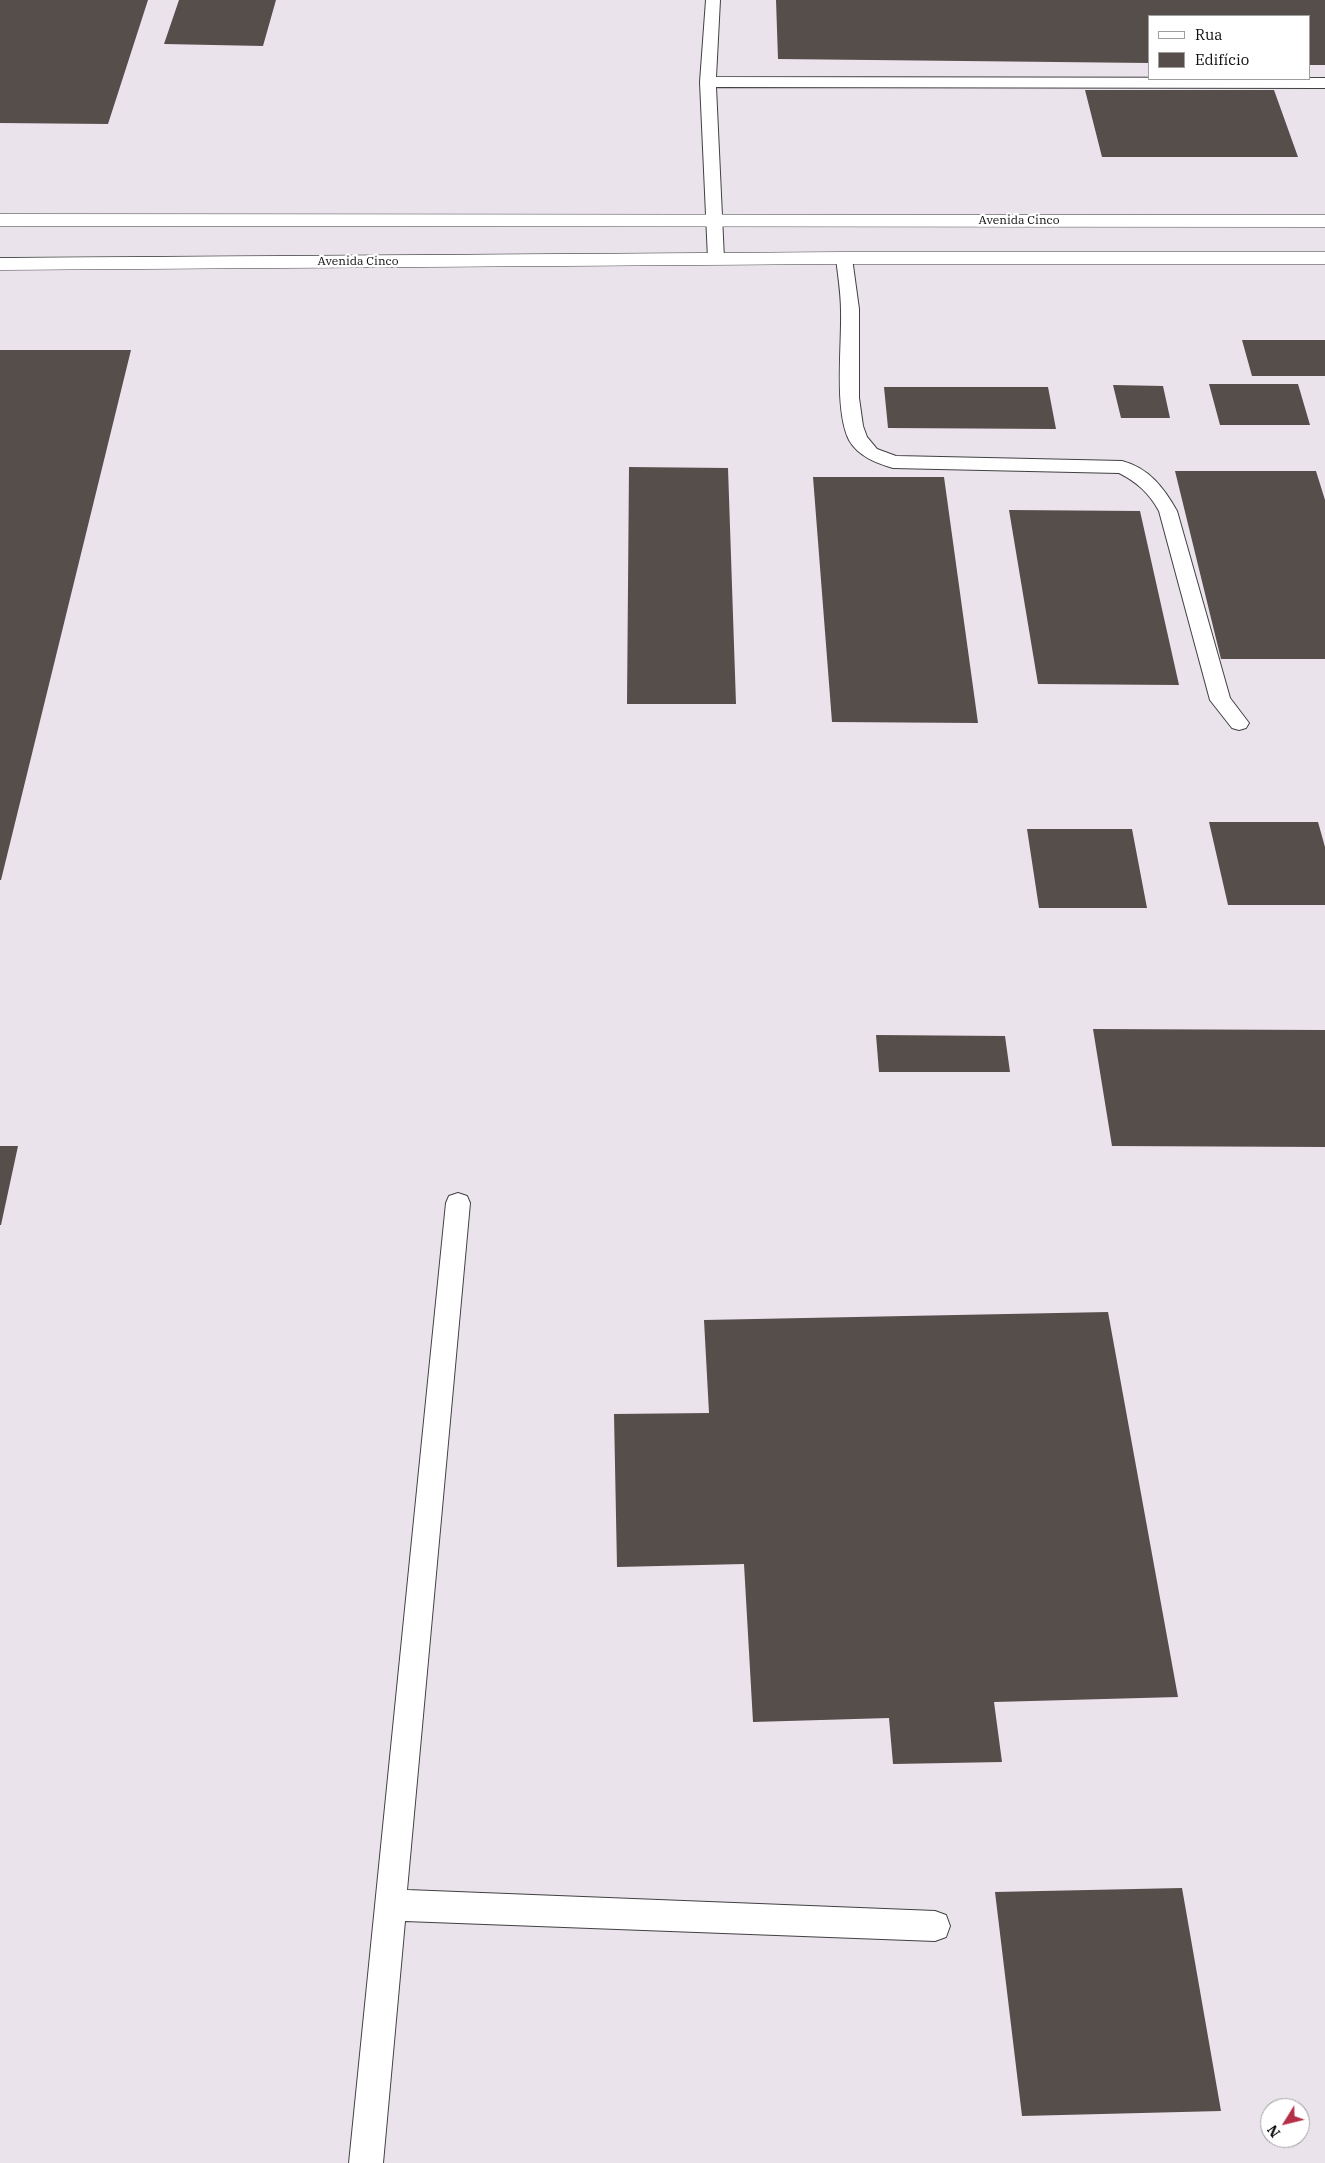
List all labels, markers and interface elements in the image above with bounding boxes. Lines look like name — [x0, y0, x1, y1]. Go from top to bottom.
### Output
legend — [1148, 15, 1310, 80]
text: Rua — [1195, 25, 1222, 44]
text: Edifício — [1195, 50, 1249, 69]
street label: Avenida Cinco — [979, 214, 1059, 228]
street label: Avenida Cinco — [318, 255, 398, 269]
north arrow — [1260, 2098, 1310, 2148]
text: N — [1263, 2121, 1284, 2141]

